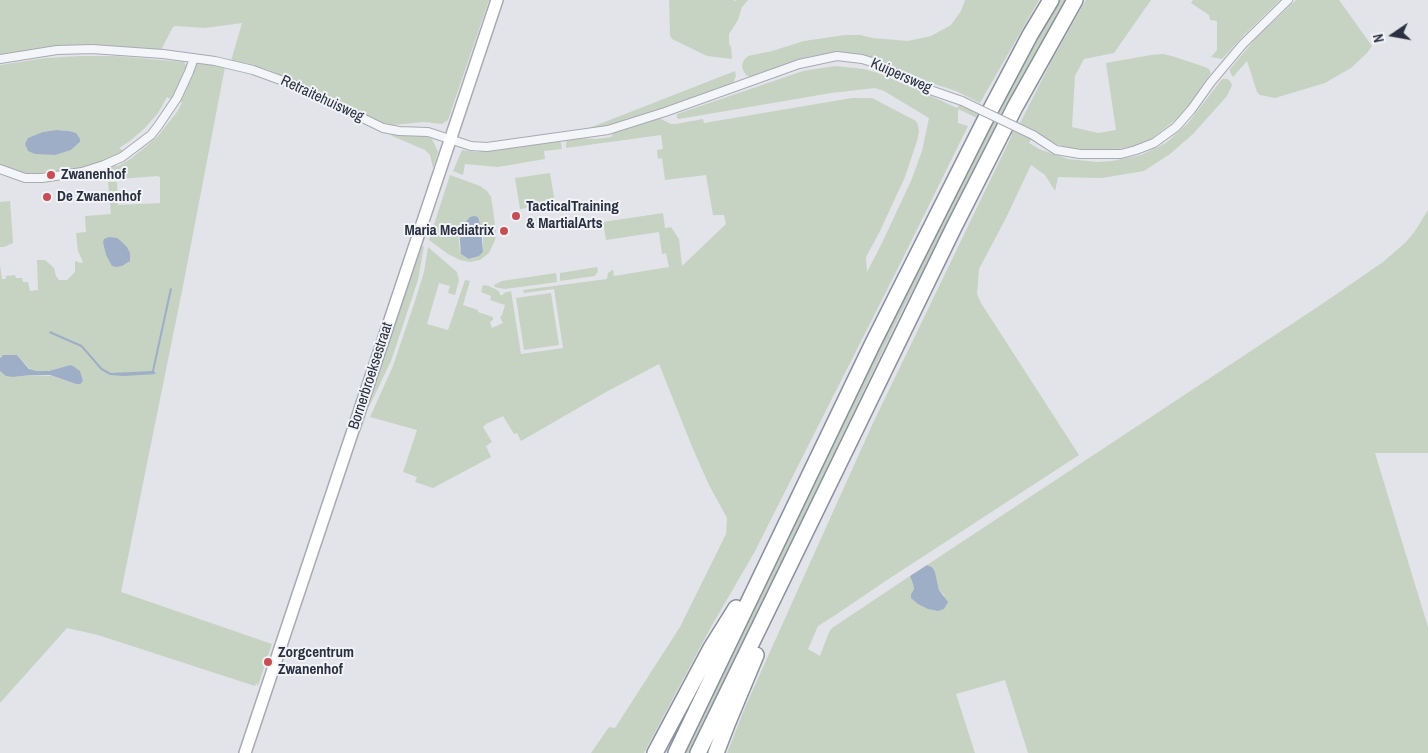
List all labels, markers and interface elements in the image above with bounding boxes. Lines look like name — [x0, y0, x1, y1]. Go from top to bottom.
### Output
north arrow — [1368, 10, 1418, 60]
text: N — [1369, 32, 1388, 44]
street label: Kuipersweg — [868, 55, 934, 97]
street label: Retraitehuisweg — [278, 72, 366, 126]
place label: Zwanenhof — [61, 166, 126, 184]
marker: Zwanenhof — [45, 169, 57, 181]
place label: De Zwanenhof — [57, 188, 141, 206]
marker: De Zwanenhof — [41, 191, 53, 203]
place label: TacticalTraining & MartialArts — [526, 198, 619, 233]
marker: TacticalTraining & MartialArts — [510, 210, 522, 222]
place label: Maria Mediatrix — [404, 222, 494, 240]
marker: Maria Mediatrix — [498, 225, 510, 237]
street label: Bornerbroeksestraat — [345, 320, 397, 432]
place label: Zorgcentrum Zwanenhof — [278, 644, 354, 679]
marker: Zorgcentrum Zwanenhof — [262, 656, 274, 668]

